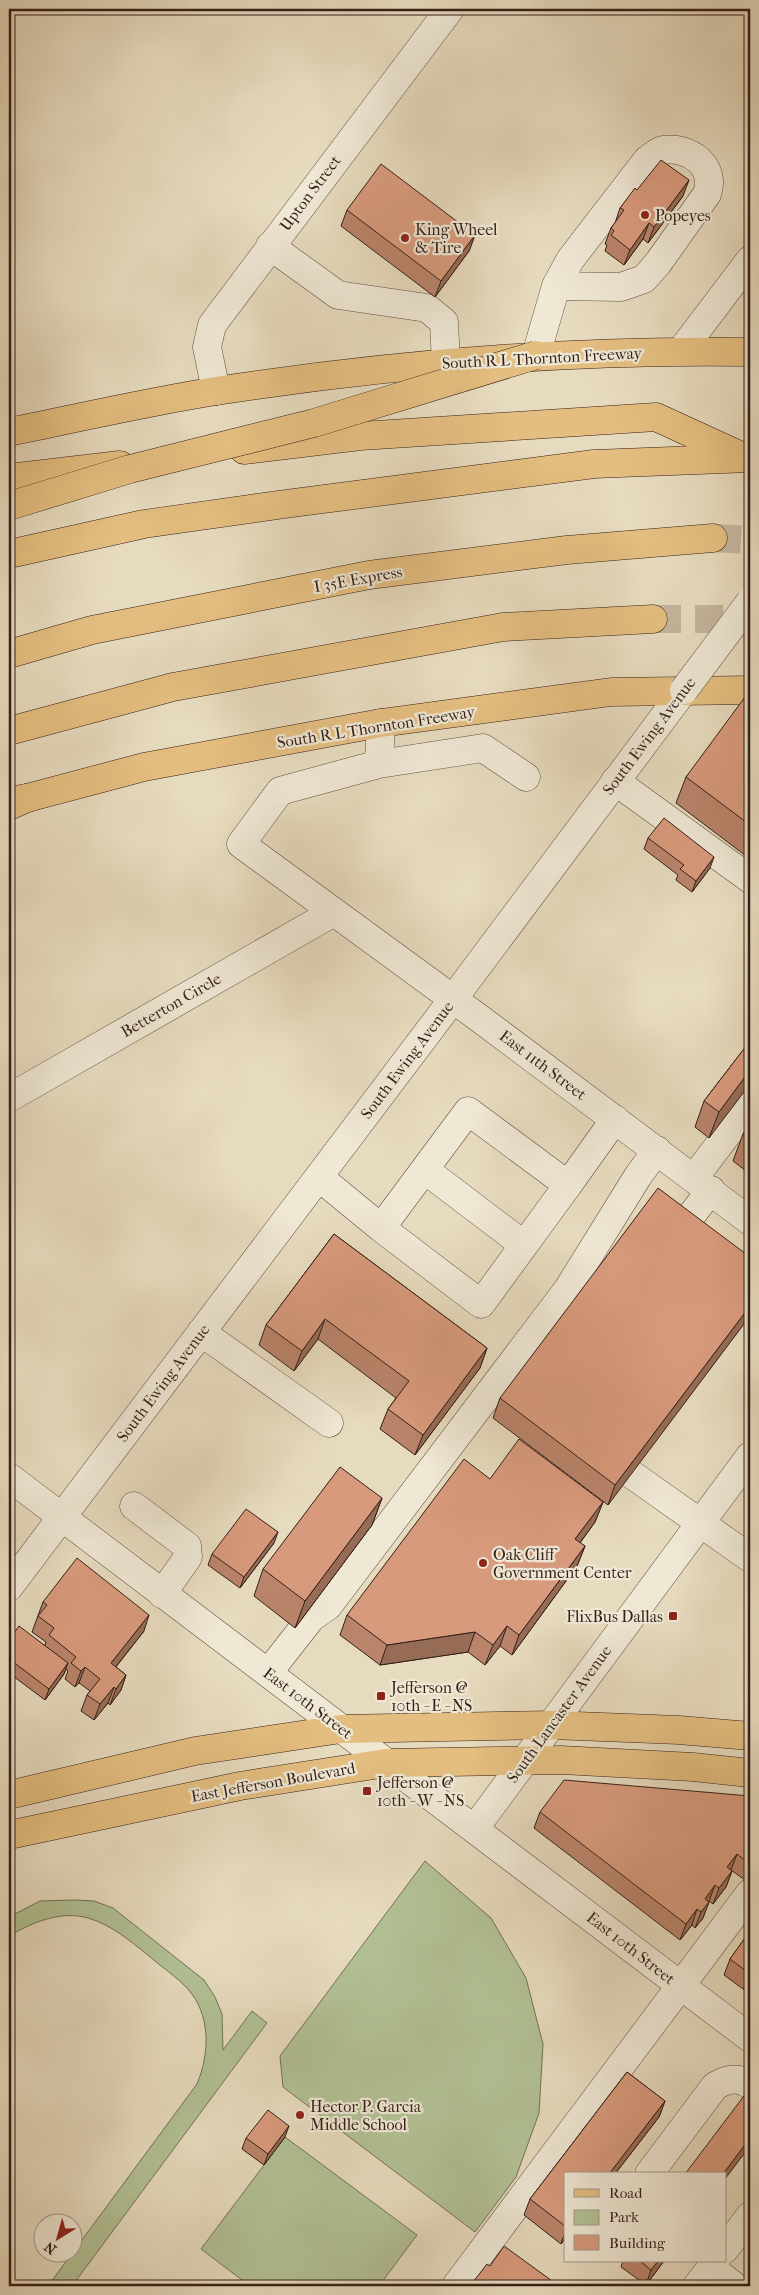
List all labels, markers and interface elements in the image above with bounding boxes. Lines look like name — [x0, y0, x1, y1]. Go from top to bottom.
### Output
street label: Upton Street — [275, 151, 345, 235]
place label: Popeyes — [655, 206, 711, 225]
marker: Popeyes — [639, 209, 651, 221]
place label: King Wheel & Tire — [415, 220, 498, 257]
marker: King Wheel & Tire — [399, 232, 411, 244]
street label: South R L Thornton Freeway — [442, 343, 643, 373]
street label: I 35E Express — [312, 562, 404, 596]
street label: South Ewing Avenue — [599, 673, 700, 799]
street label: South R L Thornton Freeway — [276, 702, 477, 752]
street label: Betterton Circle — [118, 969, 224, 1041]
street label: South Ewing Avenue — [357, 997, 458, 1123]
street label: East 11th Street — [496, 1026, 590, 1104]
street label: South Ewing Avenue — [113, 1320, 214, 1446]
place label: Oak Cliff Government Center — [493, 1545, 632, 1582]
marker: Oak Cliff Government Center — [477, 1557, 489, 1569]
place label: FlixBus Dallas — [566, 1607, 663, 1626]
marker: FlixBus Dallas — [667, 1610, 679, 1622]
street label: South Lancaster Avenue — [503, 1641, 615, 1787]
street label: East 10th Street — [260, 1663, 357, 1743]
place label: Jefferson @ 10th - E - NS — [389, 1678, 472, 1715]
marker: Jefferson @ 10th - E - NS — [375, 1690, 387, 1702]
street label: East Jefferson Boulevard — [189, 1758, 357, 1806]
place label: Jefferson @ 10th - W - NS — [375, 1773, 464, 1810]
marker: Jefferson @ 10th - W - NS — [361, 1785, 373, 1797]
street label: East 10th Street — [583, 1908, 679, 1989]
place label: Hector P. Garcia Middle School — [310, 2097, 422, 2134]
marker: Hector P. Garcia Middle School — [294, 2109, 306, 2121]
legend — [564, 2172, 726, 2262]
text: Road — [609, 2184, 643, 2202]
text: Park — [609, 2208, 639, 2226]
north arrow — [32, 2212, 82, 2262]
text: Building — [609, 2234, 666, 2252]
text: N — [41, 2238, 60, 2258]

